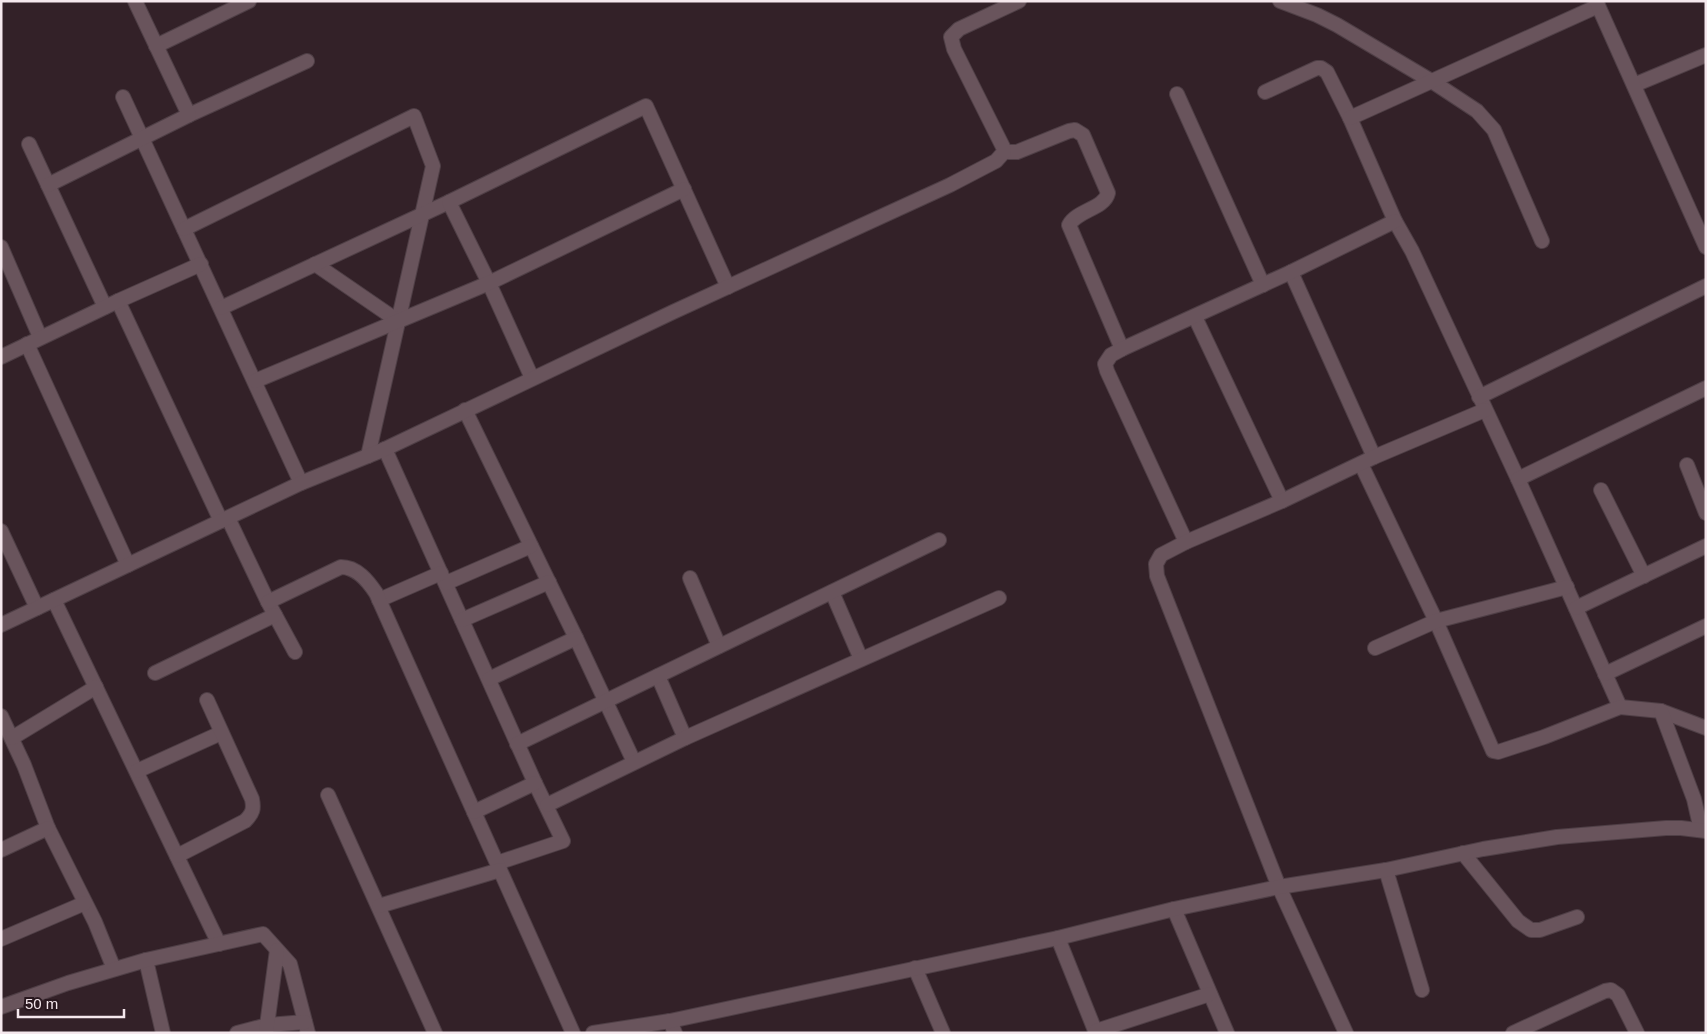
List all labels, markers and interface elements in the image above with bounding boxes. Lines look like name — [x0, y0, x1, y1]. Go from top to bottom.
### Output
scale bar — [18, 986, 124, 1018]
text: 50 m — [25, 995, 58, 1012]

